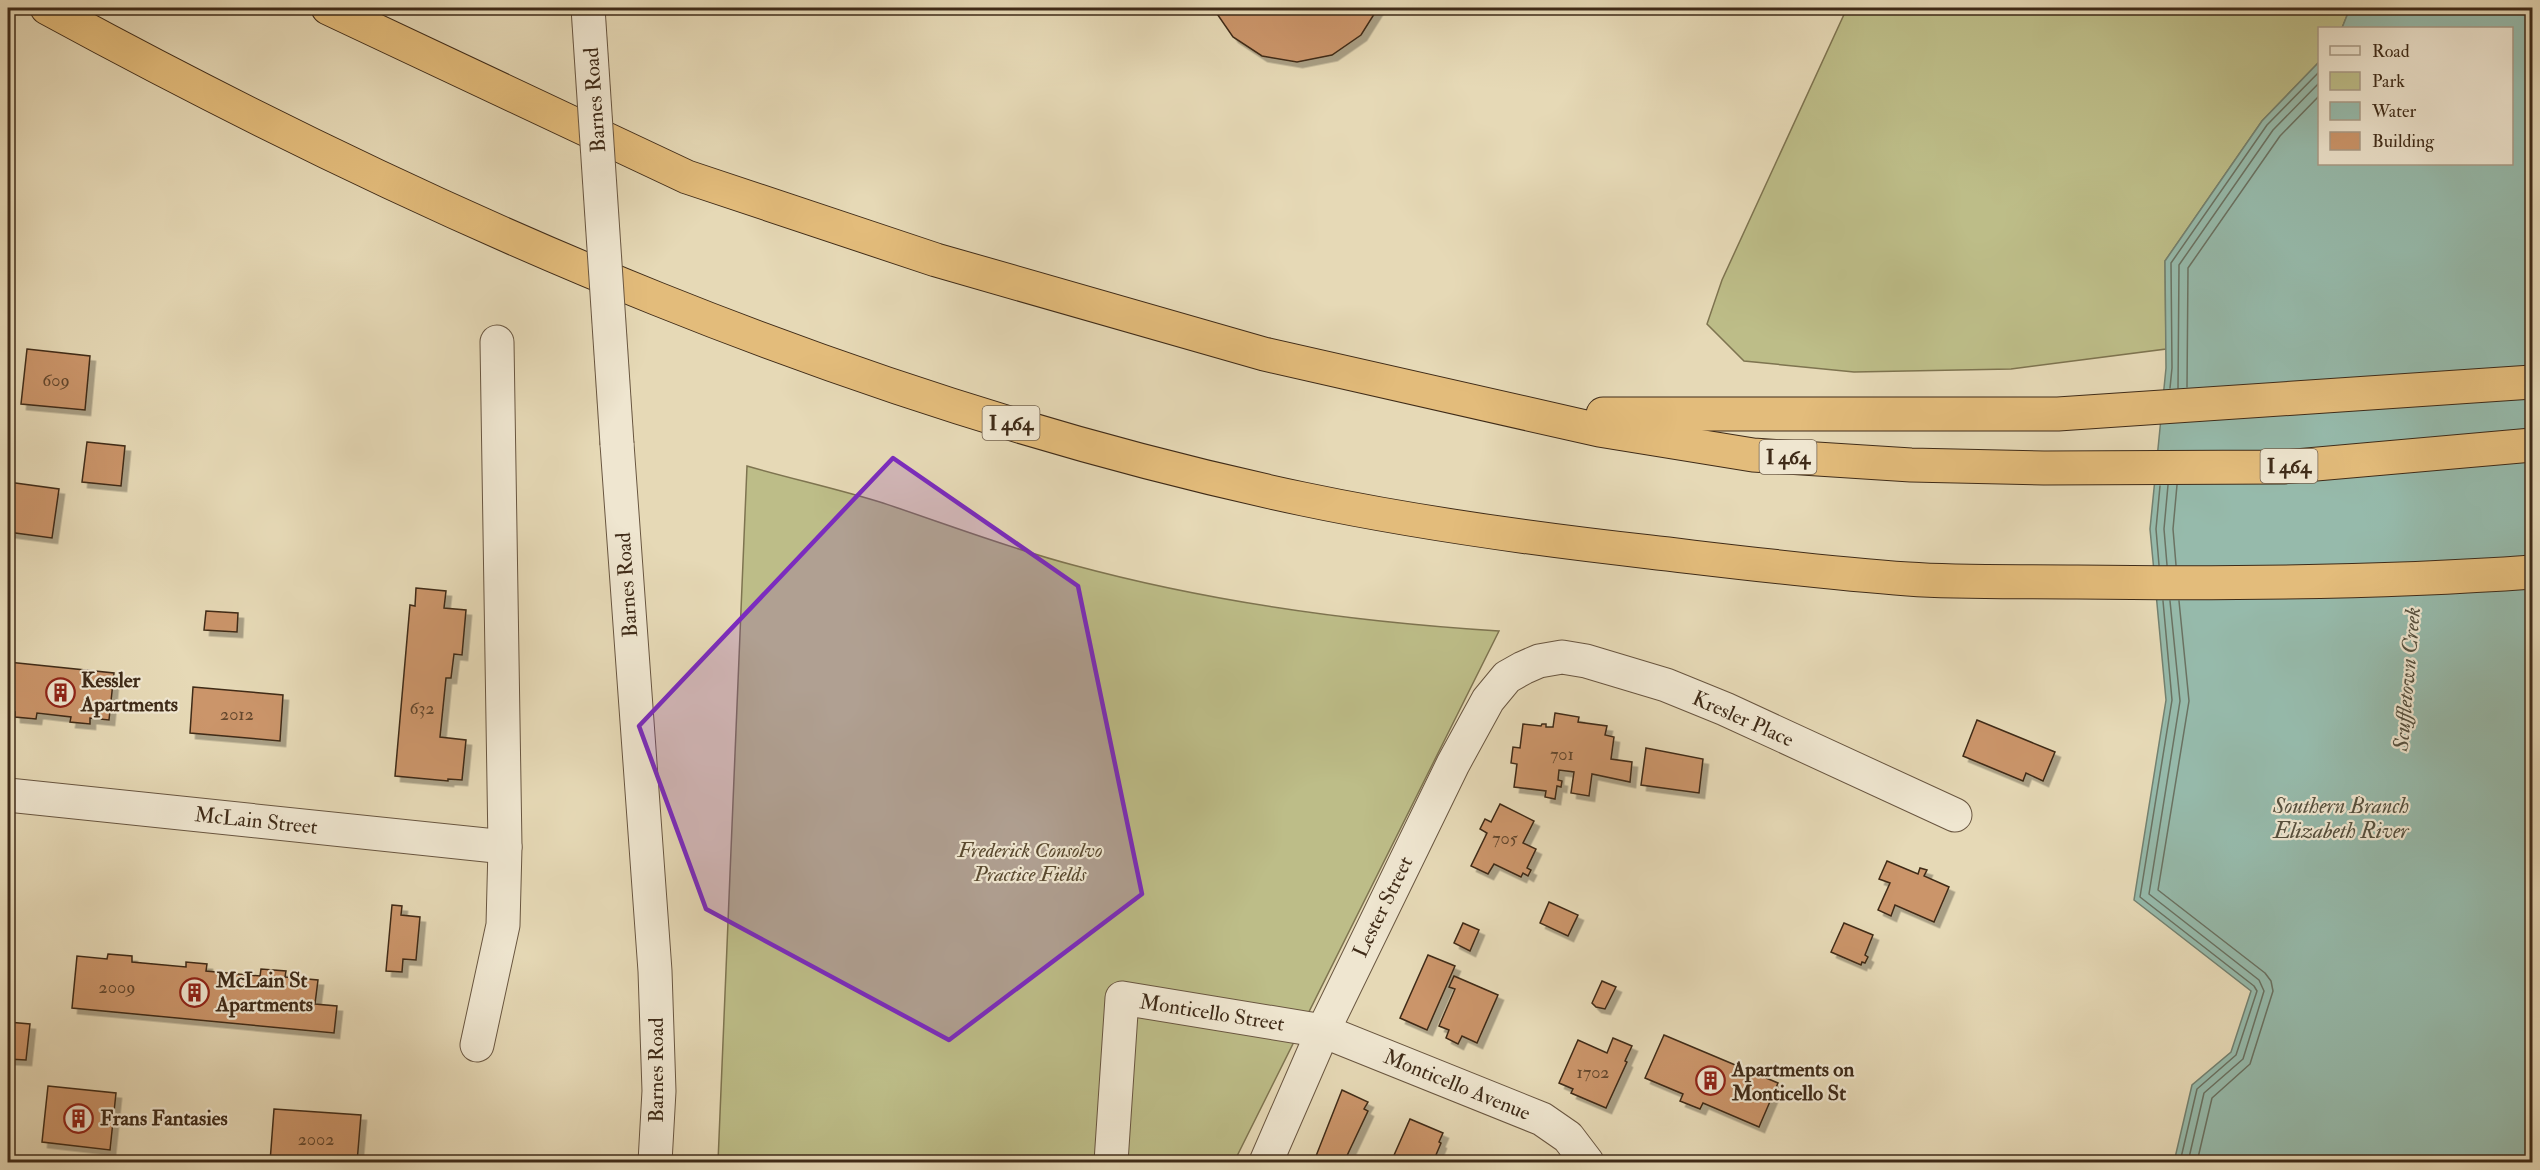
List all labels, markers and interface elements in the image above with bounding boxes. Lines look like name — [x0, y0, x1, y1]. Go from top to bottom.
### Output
legend — [2318, 27, 2513, 165]
text: Road — [2372, 40, 2410, 63]
street label: Barnes Road — [578, 46, 612, 153]
text: Park — [2372, 70, 2405, 93]
text: Water — [2371, 100, 2416, 123]
text: Building — [2372, 130, 2435, 153]
house number: 609 — [42, 369, 70, 392]
road number: I 464 — [982, 406, 1040, 440]
road number: I 464 — [1760, 440, 1816, 474]
road number: I 464 — [2260, 449, 2318, 483]
street label: Barnes Road — [610, 531, 644, 638]
water label: Scuffletown Creek — [2387, 606, 2427, 753]
place label: Kessler Apartments — [80, 667, 178, 718]
building icon: Kessler Apartments — [44, 676, 76, 708]
street label: Kresler Place — [1688, 685, 1798, 753]
house number: 632 — [409, 697, 435, 720]
house number: 2012 — [220, 703, 254, 726]
house number: 701 — [1550, 743, 1574, 766]
water label: Southern Branch Elizabeth River — [2272, 792, 2410, 845]
street label: McLain Street — [193, 801, 319, 841]
house number: 705 — [1492, 827, 1518, 850]
park label: Frederick Consolvo Practice Fields — [957, 837, 1102, 888]
street label: Lester Street — [1347, 852, 1419, 962]
place label: McLain St Apartments — [215, 967, 313, 1018]
house number: 2009 — [99, 976, 135, 999]
building icon: McLain St Apartments — [179, 976, 211, 1008]
street label: Monticello Street — [1138, 988, 1286, 1038]
street label: Barnes Road — [643, 1017, 670, 1123]
street label: Monticello Avenue — [1379, 1043, 1535, 1127]
place label: Apartments on Monticello St — [1731, 1056, 1854, 1107]
house number: 1702 — [1577, 1061, 1610, 1084]
building icon: Apartments on Monticello St — [1695, 1065, 1727, 1097]
building icon: Frans Fantasies — [63, 1102, 95, 1134]
place label: Frans Fantasies — [100, 1105, 228, 1132]
house number: 2002 — [298, 1128, 334, 1151]

